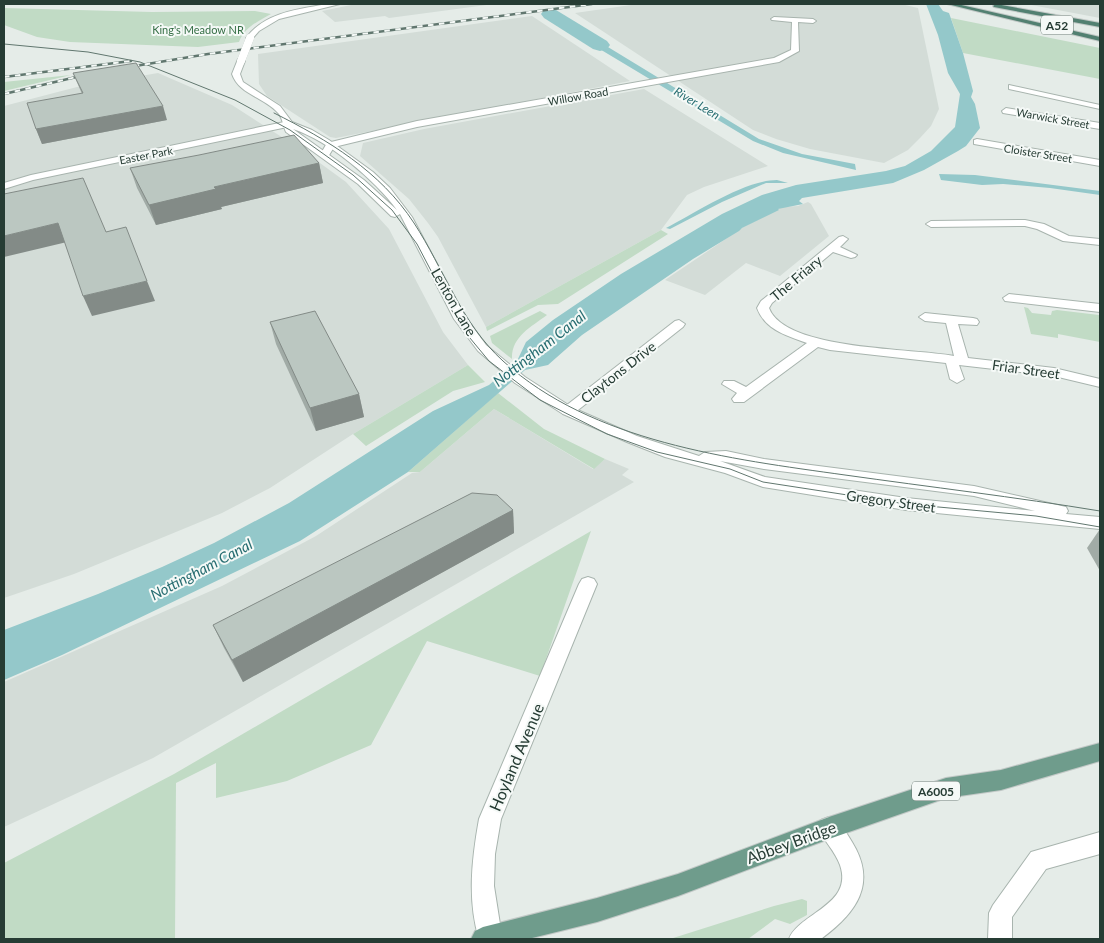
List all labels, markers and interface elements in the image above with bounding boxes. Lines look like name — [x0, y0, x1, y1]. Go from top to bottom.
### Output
road number: A52 — [1041, 16, 1073, 34]
park label: King's Meadow NR — [152, 23, 244, 36]
water label: River Leen — [671, 83, 723, 123]
street label: Willow Road — [547, 84, 609, 108]
street label: Warwick Street — [1015, 105, 1091, 131]
street label: Cloister Street — [1003, 141, 1073, 165]
street label: Easter Park — [118, 143, 174, 167]
street label: The Friary — [767, 251, 826, 304]
street label: Lenton Lane — [428, 265, 480, 339]
water label: Nottingham Canal — [489, 306, 590, 390]
street label: Claytons Drive — [577, 337, 659, 407]
street label: Friar Street — [991, 356, 1061, 382]
street label: Gregory Street — [845, 486, 937, 516]
water label: Nottingham Canal — [147, 534, 256, 603]
street label: Hoyland Avenue — [485, 700, 547, 814]
road number: A6005 — [912, 781, 960, 800]
street label: Abbey Bridge — [743, 817, 839, 867]

